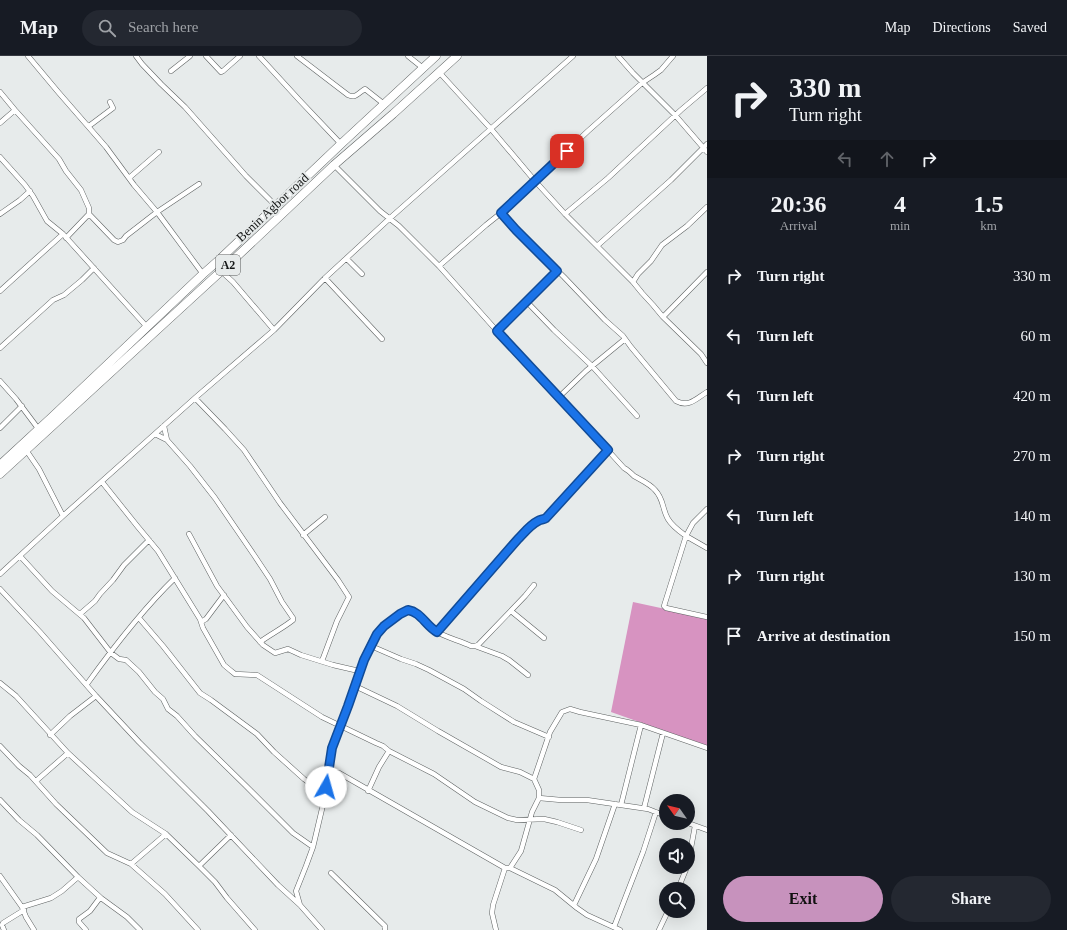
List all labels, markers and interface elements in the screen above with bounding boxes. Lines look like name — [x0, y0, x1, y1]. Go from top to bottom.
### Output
search box — [82, 10, 362, 46]
text: Map — [20, 17, 58, 38]
icon: search — [96, 17, 118, 39]
text: Search here — [128, 19, 198, 35]
text: Map — [885, 20, 910, 35]
text: Directions — [932, 20, 991, 35]
text: Saved — [1013, 20, 1047, 35]
icon: right — [723, 72, 775, 124]
text: 330 m — [789, 72, 861, 103]
text: Turn right — [789, 105, 862, 125]
pin — [550, 134, 584, 168]
icon: arrive — [556, 140, 578, 162]
icon: left — [834, 148, 856, 170]
icon: ahead — [876, 148, 898, 170]
icon: right — [918, 148, 940, 170]
street label: Benin Agbor road — [233, 170, 312, 245]
text: 20:36 — [770, 191, 826, 217]
text: 4 — [894, 191, 906, 217]
text: 1.5 — [974, 191, 1004, 217]
text: Arrival — [780, 218, 817, 233]
text: min — [890, 218, 910, 233]
text: km — [980, 218, 997, 233]
road number: A2 — [216, 255, 240, 275]
icon: right — [723, 265, 745, 287]
text: Turn right — [757, 268, 824, 284]
text: 330 m — [1013, 268, 1051, 284]
icon: left — [723, 325, 745, 347]
text: Turn left — [757, 328, 814, 344]
text: 60 m — [1021, 328, 1051, 344]
icon: left — [723, 385, 745, 407]
text: Turn left — [757, 388, 814, 404]
text: 420 m — [1013, 388, 1051, 404]
icon: right — [723, 445, 745, 467]
text: Turn right — [757, 448, 824, 464]
text: 270 m — [1013, 448, 1051, 464]
icon: left — [723, 505, 745, 527]
text: Turn left — [757, 508, 814, 524]
text: 140 m — [1013, 508, 1051, 524]
icon: right — [723, 565, 745, 587]
text: Turn right — [757, 568, 824, 584]
text: 130 m — [1013, 568, 1051, 584]
icon: arrive — [723, 625, 745, 647]
text: Arrive at destination — [757, 628, 890, 644]
text: 150 m — [1013, 628, 1051, 644]
position arrow — [305, 766, 347, 808]
north arrow — [659, 794, 695, 830]
map controls — [659, 794, 695, 918]
button: sound — [659, 838, 695, 874]
button: Exit — [723, 876, 883, 922]
button: Share — [891, 876, 1051, 922]
button: search — [659, 882, 695, 918]

